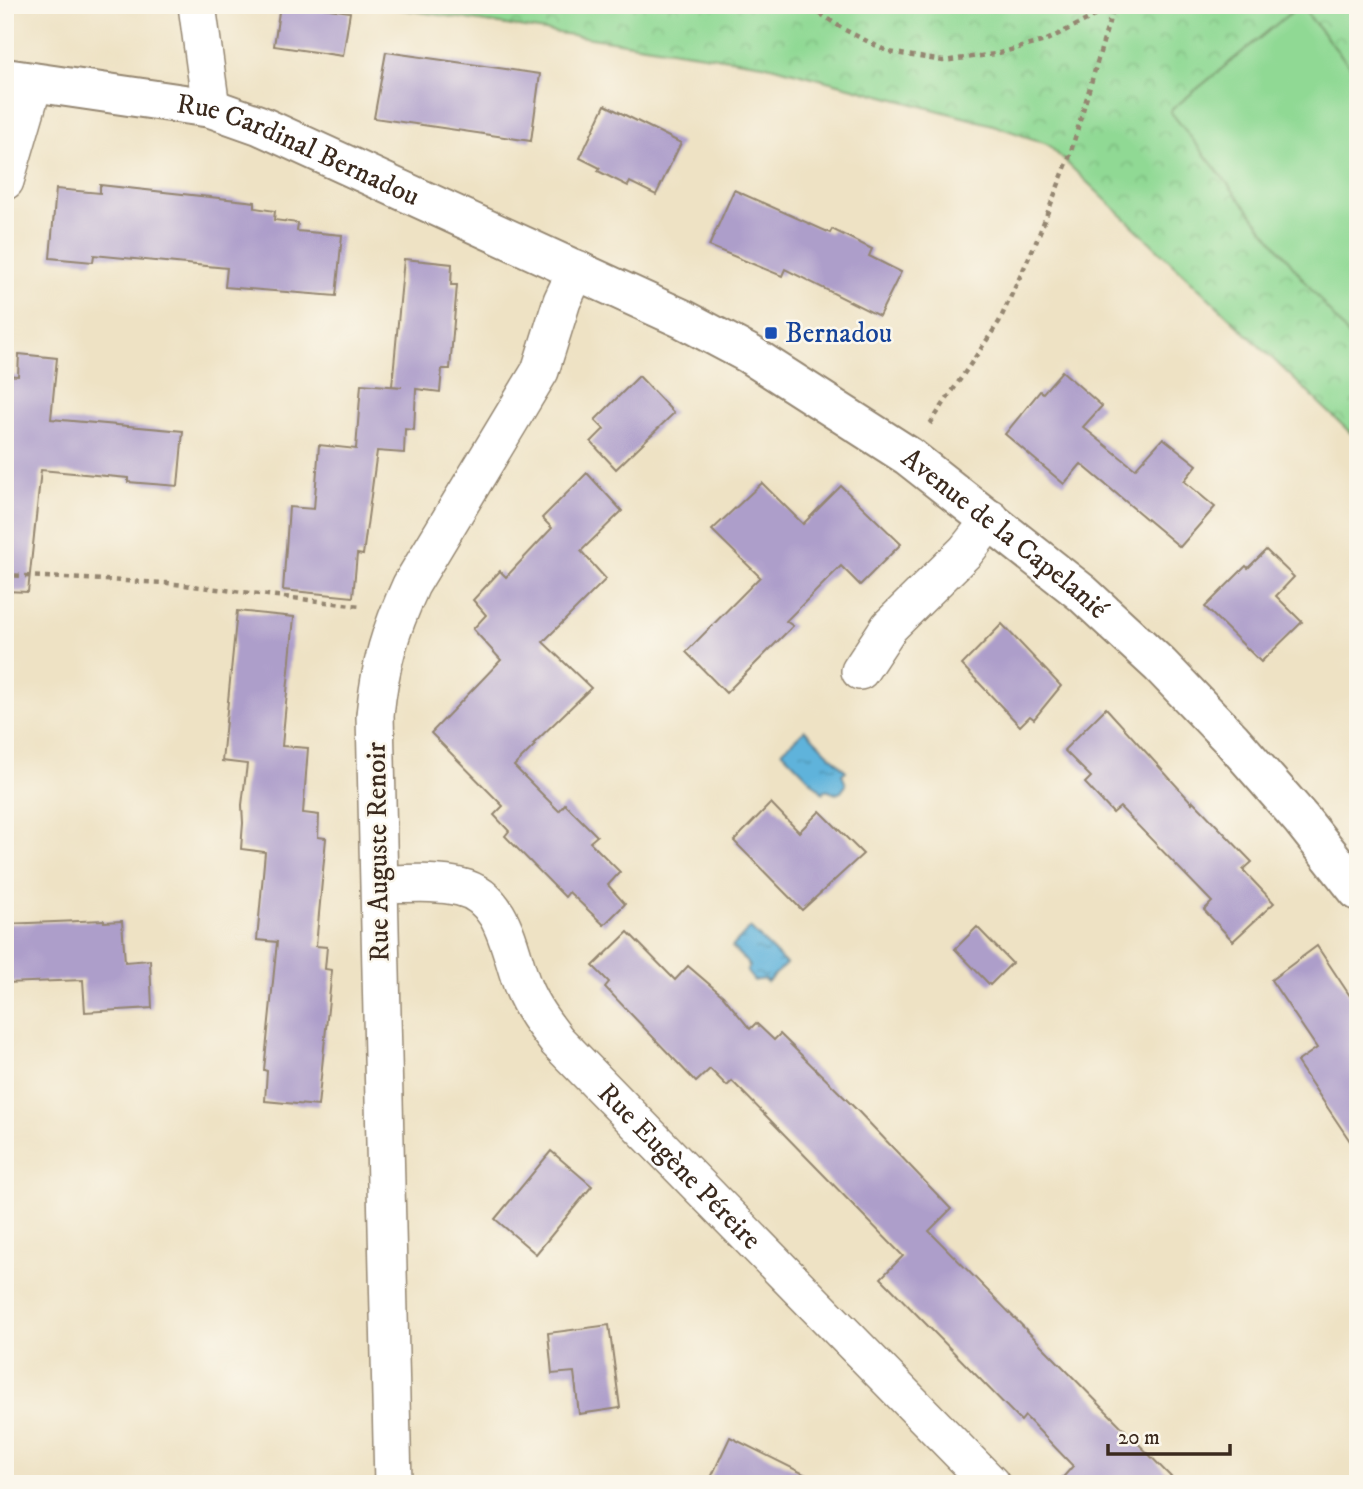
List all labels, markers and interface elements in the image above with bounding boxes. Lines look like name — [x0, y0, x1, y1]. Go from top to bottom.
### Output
street label: Rue Cardinal Bernadou — [175, 86, 425, 214]
place label: Bernadou — [785, 316, 892, 351]
marker: Bernadou — [763, 325, 779, 341]
street label: Avenue de la Capelanié — [895, 440, 1116, 626]
street label: Rue Auguste Renoir — [359, 741, 397, 962]
street label: Rue Eugène Péreire — [591, 1076, 769, 1257]
scale bar — [1108, 1412, 1230, 1456]
text: 20 m — [1118, 1425, 1160, 1451]

